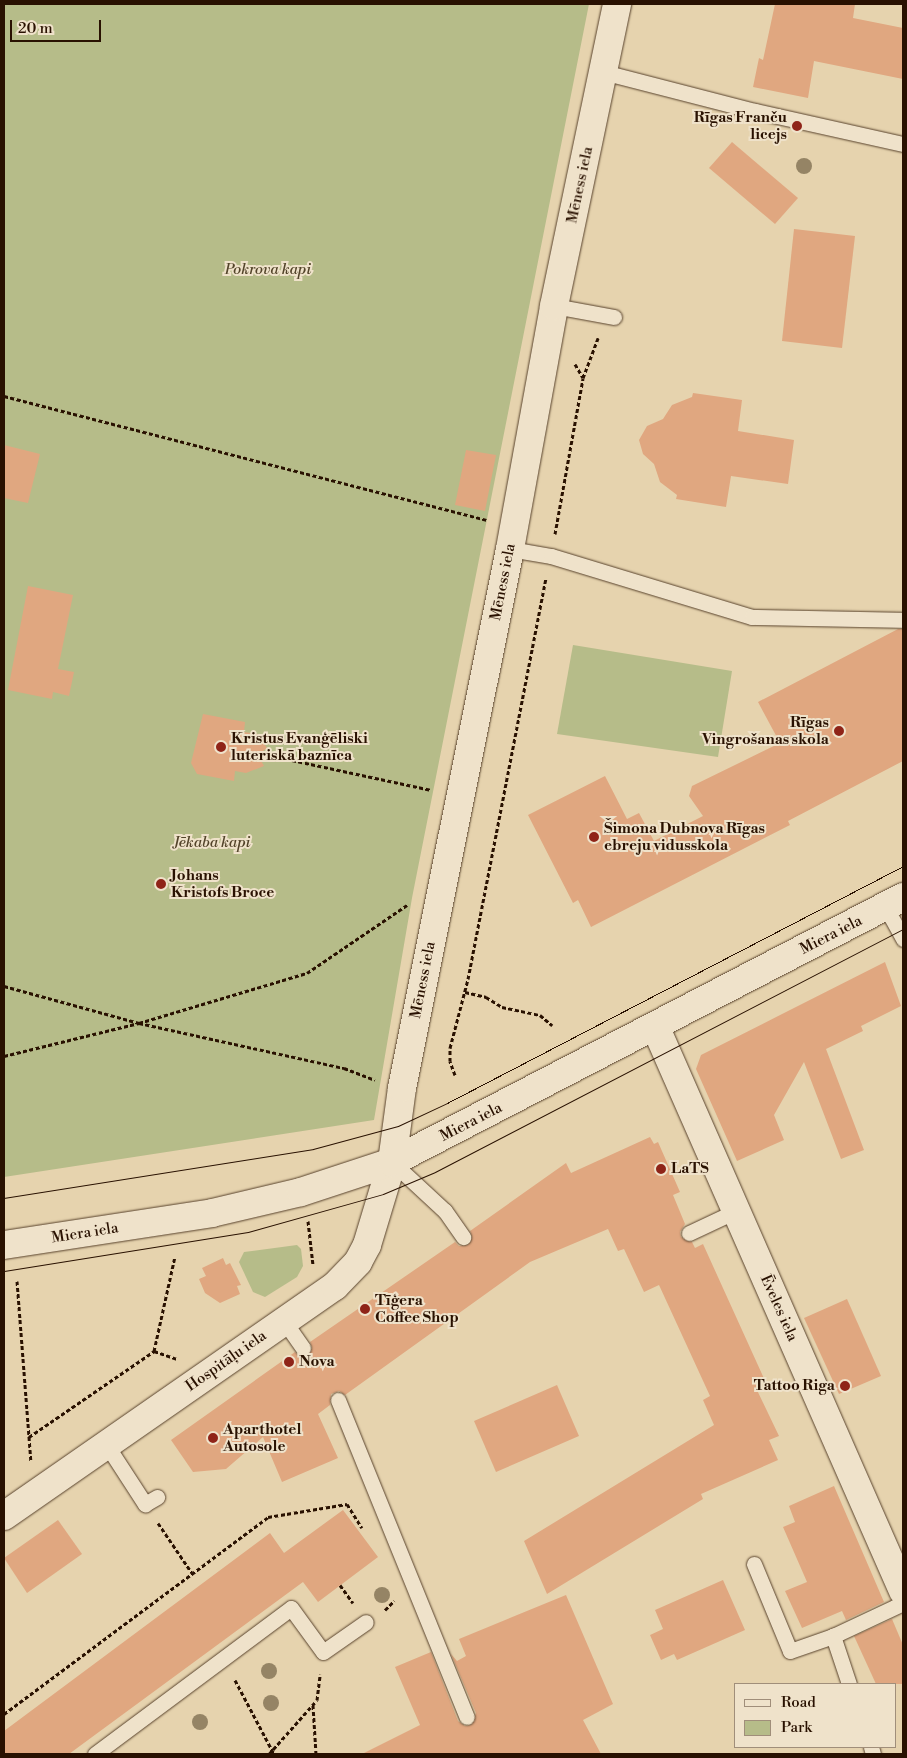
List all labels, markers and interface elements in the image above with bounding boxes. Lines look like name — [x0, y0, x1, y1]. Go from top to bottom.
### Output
scale bar — [12, 10, 104, 42]
text: 20 m — [18, 19, 53, 38]
place label: Rīgas Franču licejs — [694, 108, 787, 143]
marker: Rīgas Franču licejs — [791, 120, 803, 132]
street label: Mēness iela — [563, 145, 597, 225]
park label: Pokrova kapi — [225, 261, 311, 279]
street label: Mēness iela — [487, 542, 519, 622]
place label: Rīgas Vingrošanas skola — [702, 713, 829, 748]
marker: Rīgas Vingrošanas skola — [833, 725, 845, 737]
place label: Kristus Evanģēliski luteriskā baznīca — [231, 729, 368, 764]
marker: Kristus Evanģēliski luteriskā baznīca — [215, 741, 227, 753]
place label: Šimona Dubnova Rīgas ebreju vidusskola — [604, 819, 765, 854]
marker: Šimona Dubnova Rīgas ebreju vidusskola — [588, 831, 600, 843]
park label: Jēkaba kapi — [174, 834, 250, 852]
place label: Johans Kristofs Broce — [171, 866, 274, 901]
marker: Johans Kristofs Broce — [155, 878, 167, 890]
street label: Miera iela — [797, 912, 865, 958]
street label: Mēness iela — [407, 940, 439, 1020]
street label: Miera iela — [437, 1099, 505, 1145]
place label: LaTS — [671, 1160, 709, 1178]
marker: LaTS — [655, 1163, 667, 1175]
street label: Miera iela — [50, 1219, 120, 1247]
street label: Ēveles iela — [756, 1272, 802, 1344]
place label: Tīģera Coffee Shop — [375, 1291, 459, 1326]
marker: Tīģera Coffee Shop — [359, 1303, 371, 1315]
street label: Hospitāļu iela — [182, 1327, 270, 1395]
place label: Nova — [299, 1353, 335, 1371]
marker: Nova — [283, 1356, 295, 1368]
place label: Tattoo Riga — [754, 1377, 835, 1395]
marker: Tattoo Riga — [839, 1380, 851, 1392]
place label: Aparthotel Autosole — [223, 1420, 301, 1455]
marker: Aparthotel Autosole — [207, 1432, 219, 1444]
legend — [734, 1683, 897, 1748]
text: Road — [781, 1693, 816, 1712]
text: Park — [781, 1718, 812, 1737]

